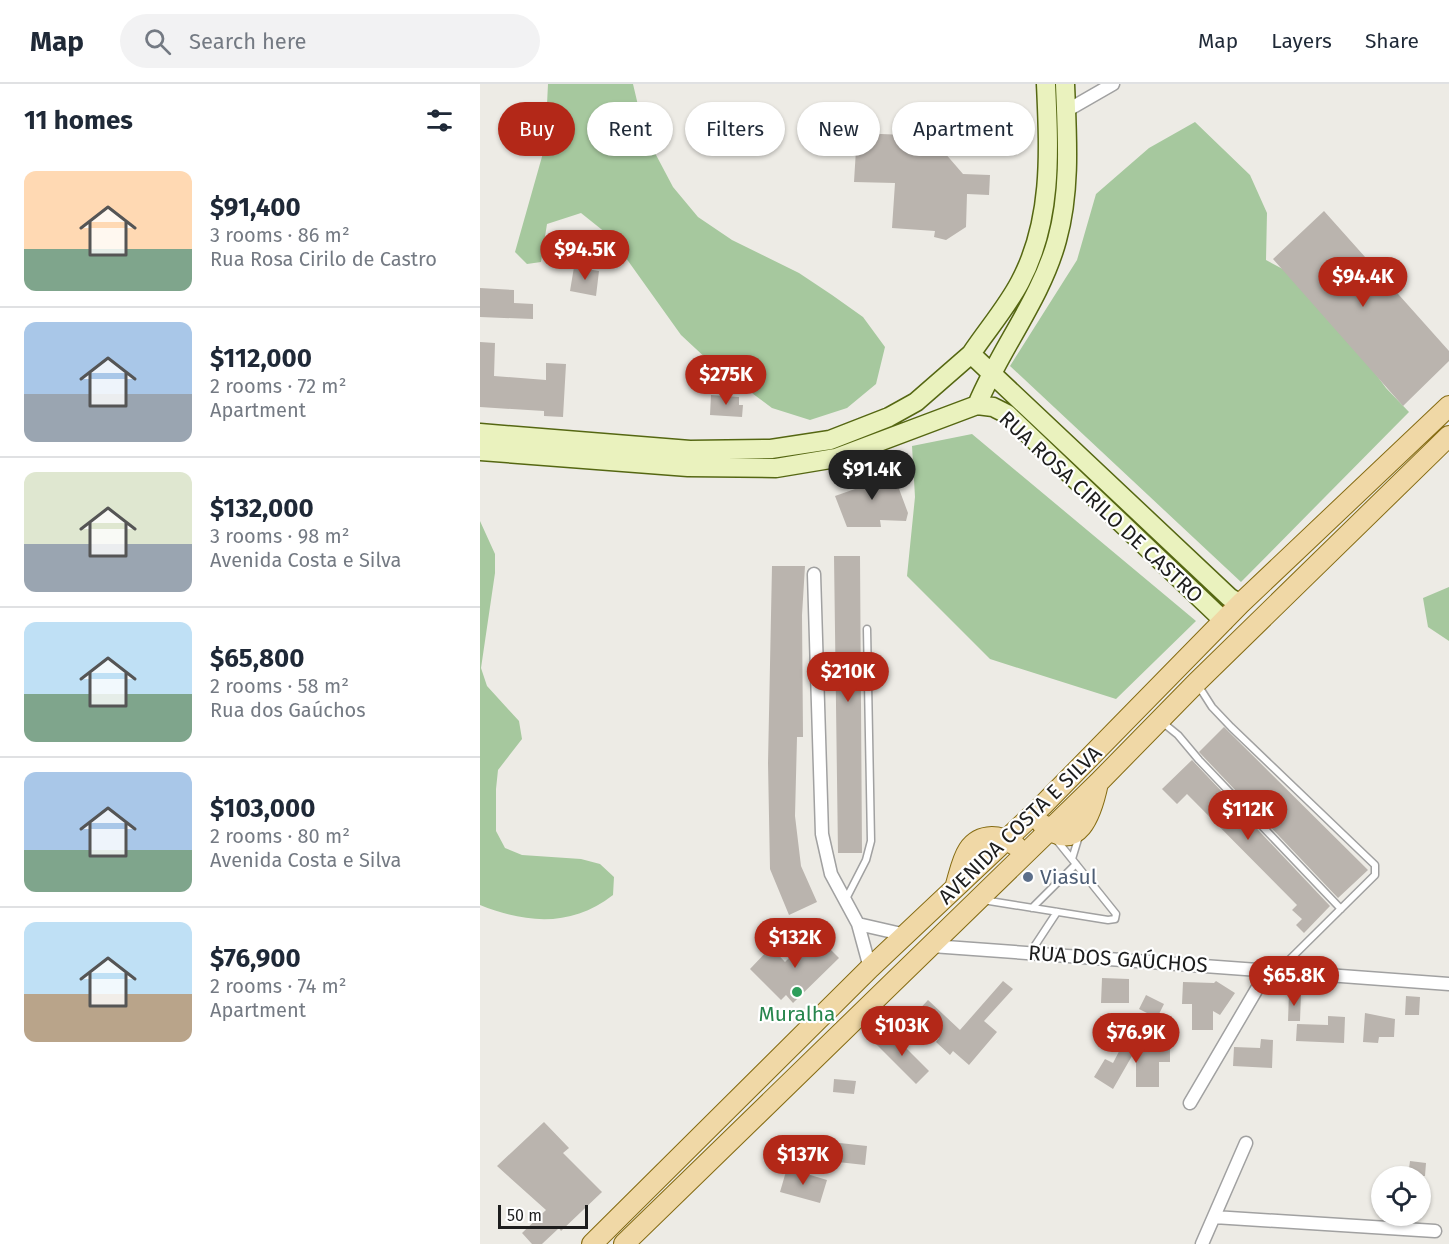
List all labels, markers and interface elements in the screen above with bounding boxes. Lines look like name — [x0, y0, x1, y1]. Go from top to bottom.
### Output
search box — [120, 14, 540, 68]
text: Map — [30, 25, 84, 58]
icon: search — [141, 25, 174, 58]
text: Search here — [189, 28, 307, 55]
text: Map — [1198, 28, 1238, 54]
text: Layers — [1271, 28, 1332, 54]
text: Share — [1365, 28, 1419, 54]
chip: Buy — [498, 102, 575, 156]
chip: Rent — [587, 102, 673, 156]
chip: Filters — [685, 102, 785, 156]
chip: New — [797, 102, 880, 156]
chip: Apartment — [892, 102, 1035, 156]
icon: filters — [423, 104, 456, 137]
text: 11 homes — [24, 105, 133, 136]
text: $91,400 — [210, 192, 301, 223]
icon: home — [72, 195, 144, 267]
text: 3 rooms · 86 m² — [210, 223, 350, 247]
pin: $94.5K — [536, 230, 634, 281]
text: $94.5K — [554, 237, 616, 261]
text: Rua Rosa Cirilo de Castro — [210, 247, 437, 271]
pin: $94.4K — [1314, 257, 1412, 308]
text: $94.4K — [1332, 264, 1394, 288]
text: $112,000 — [210, 343, 312, 374]
icon: home — [72, 346, 144, 418]
pin: $275K — [684, 355, 768, 406]
text: $275K — [699, 362, 753, 386]
text: 2 rooms · 72 m² — [210, 374, 346, 398]
text: Apartment — [210, 398, 306, 422]
street label: RUA ROSA CIRILO DE CASTRO — [994, 406, 1208, 608]
pin: $91.4K — [823, 450, 921, 501]
text: $91.4K — [842, 457, 902, 481]
text: $132,000 — [210, 493, 314, 524]
icon: home — [72, 496, 144, 568]
text: 3 rooms · 98 m² — [210, 524, 350, 548]
text: Avenida Costa e Silva — [210, 548, 402, 572]
text: $65,800 — [210, 643, 305, 674]
icon: home — [72, 646, 144, 718]
pin: $210K — [806, 652, 890, 703]
text: $210K — [821, 659, 875, 683]
text: 2 rooms · 58 m² — [210, 674, 349, 698]
text: Rua dos Gaúchos — [210, 698, 366, 722]
street label: AVENIDA COSTA E SILVA — [933, 740, 1107, 910]
pin: $112K — [1206, 790, 1290, 841]
text: $103,000 — [210, 793, 315, 824]
icon: home — [72, 796, 144, 868]
text: $112K — [1222, 797, 1274, 821]
text: 2 rooms · 80 m² — [210, 824, 350, 848]
text: Avenida Costa e Silva — [210, 848, 402, 872]
place label: Viasul — [1040, 864, 1097, 890]
marker: Viasul — [1021, 870, 1035, 884]
pin: $132K — [753, 918, 837, 969]
text: $132K — [769, 925, 821, 949]
street label: RUA DOS GAÚCHOS — [1027, 940, 1209, 978]
text: $76,900 — [210, 943, 301, 974]
icon: home — [72, 946, 144, 1018]
pin: $65.8K — [1245, 956, 1343, 1007]
text: $65.8K — [1263, 963, 1325, 987]
text: 2 rooms · 74 m² — [210, 974, 347, 998]
marker: Muralha — [790, 985, 804, 999]
text: Apartment — [210, 998, 306, 1022]
place label: Muralha — [758, 1001, 836, 1027]
pin: $103K — [860, 1006, 944, 1057]
text: $103K — [875, 1013, 929, 1037]
pin: $76.9K — [1087, 1013, 1185, 1064]
text: $76.9K — [1106, 1020, 1166, 1044]
pin: $137K — [761, 1135, 845, 1186]
text: $137K — [777, 1142, 829, 1166]
map controls — [1371, 1166, 1431, 1226]
button: locate — [1371, 1166, 1431, 1226]
scale bar — [498, 1202, 588, 1230]
text: 50 m — [507, 1206, 542, 1225]

